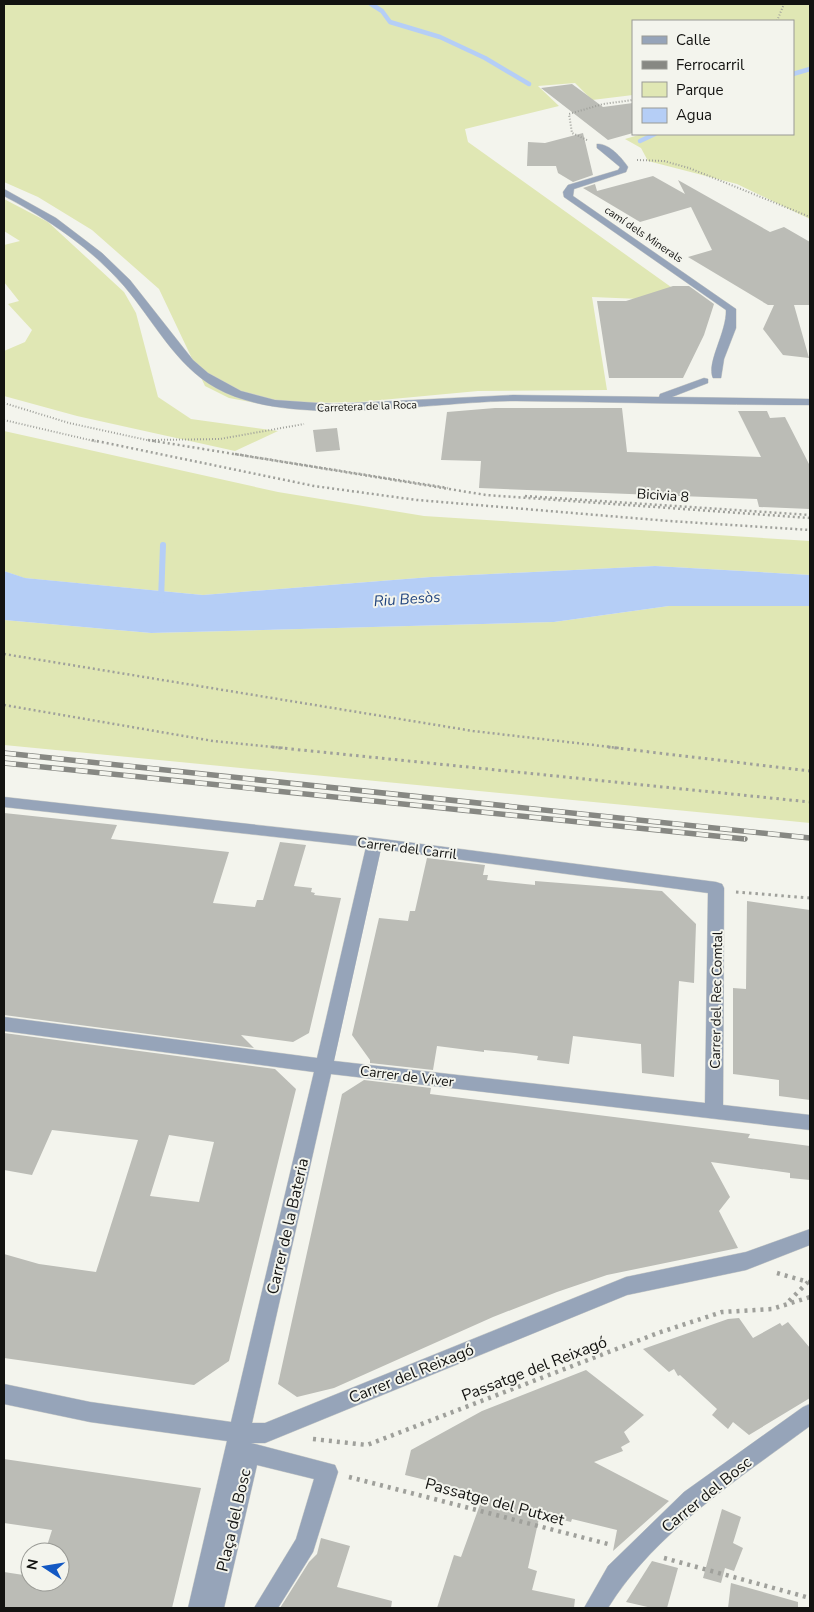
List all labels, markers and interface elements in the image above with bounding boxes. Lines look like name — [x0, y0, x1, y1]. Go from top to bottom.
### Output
legend — [632, 20, 794, 135]
text: Calle — [676, 30, 711, 50]
text: Ferrocarril — [676, 55, 745, 75]
text: Parque — [676, 80, 724, 100]
text: Agua — [676, 105, 712, 125]
street label: camí dels Minerals — [602, 203, 686, 266]
street label: Carretera de la Roca — [317, 397, 417, 416]
street label: Bicivia 8 — [636, 484, 690, 507]
water label: Riu Besòs — [373, 587, 441, 611]
street label: Carrer del Carril — [356, 833, 459, 864]
street label: Carrer del Rec Comtal — [706, 930, 727, 1069]
street label: Carrer de Viver — [359, 1061, 455, 1092]
street label: Carrer de la Bateria — [262, 1156, 314, 1297]
street label: Passatge del Reixagó — [458, 1331, 610, 1407]
street label: Carrer del Reixagó — [345, 1339, 477, 1409]
street label: Carrer del Bosc — [657, 1451, 757, 1538]
street label: Plaça del Bosc — [211, 1466, 257, 1574]
street label: Passatge del Putxet — [423, 1473, 567, 1531]
north arrow — [20, 1542, 70, 1592]
text: N — [22, 1557, 43, 1572]

